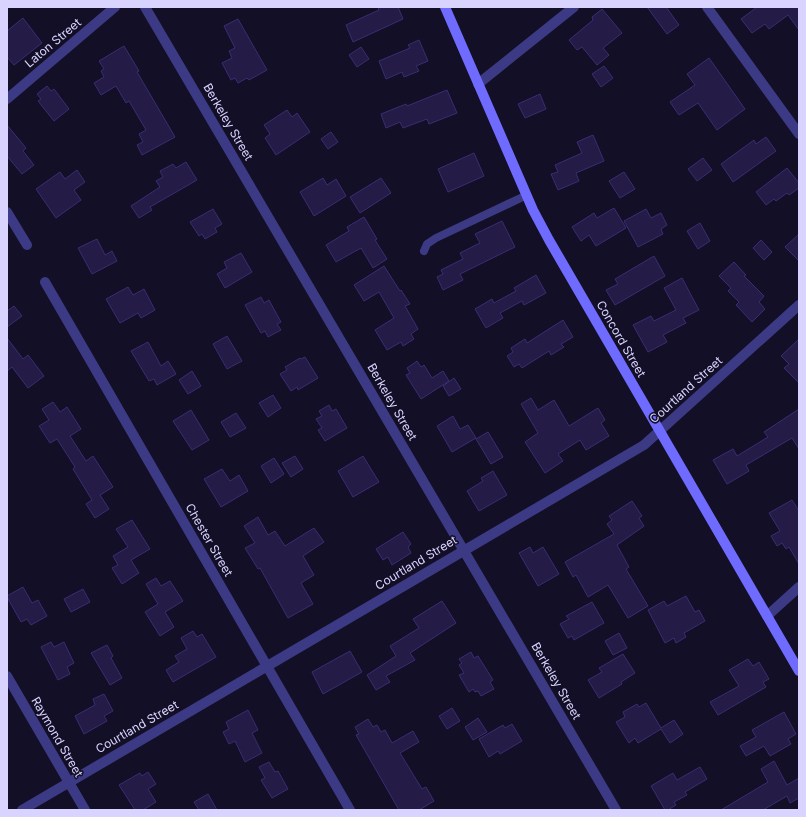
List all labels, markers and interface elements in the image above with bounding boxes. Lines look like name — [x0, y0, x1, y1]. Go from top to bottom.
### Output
street label: Laton Street — [21, 15, 84, 70]
street label: Berkeley Street — [200, 81, 257, 163]
street label: Concord Street — [593, 298, 649, 380]
street label: Courtland Street — [646, 353, 725, 426]
street label: Berkeley Street — [364, 361, 421, 443]
street label: Chester Street — [183, 501, 236, 579]
street label: Courtland Street — [372, 532, 460, 593]
street label: Berkeley Street — [528, 640, 585, 722]
street label: Raymond Street — [28, 694, 87, 780]
street label: Courtland Street — [93, 697, 181, 756]

